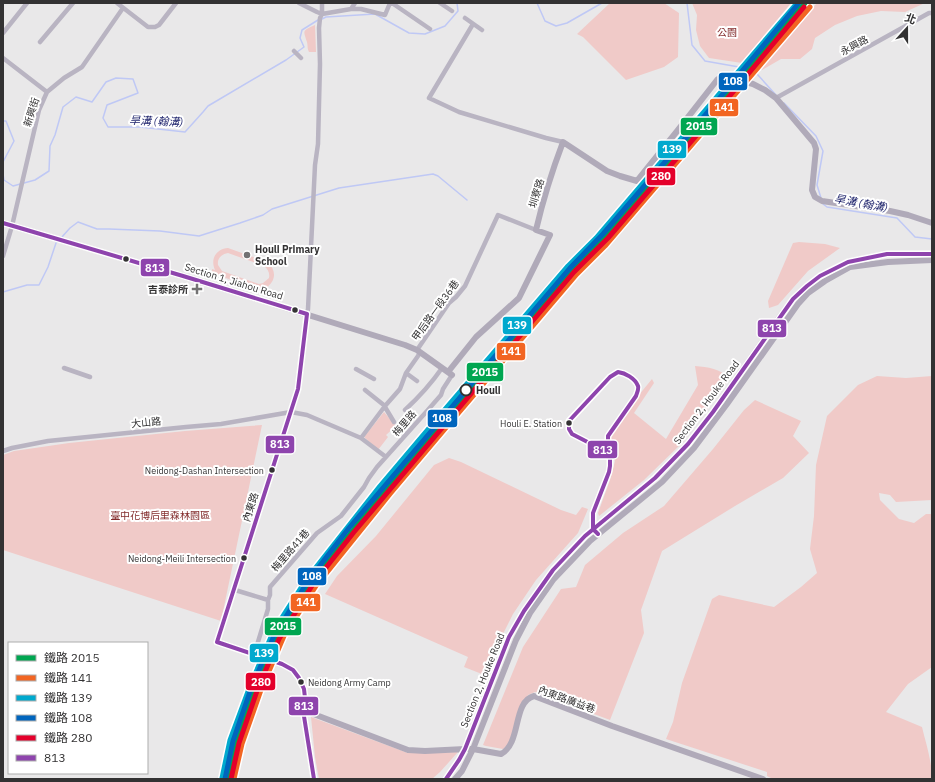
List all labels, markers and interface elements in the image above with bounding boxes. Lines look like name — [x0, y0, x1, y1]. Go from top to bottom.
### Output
north arrow — [887, 8, 927, 48]
text: 北 — [903, 10, 918, 27]
park label: 公園 — [717, 26, 737, 39]
street label: 永興路 — [838, 33, 871, 58]
line badge: 108 — [718, 72, 748, 91]
text: 108 — [723, 74, 743, 88]
street label: 新興街 — [21, 96, 42, 128]
line badge: 141 — [709, 98, 739, 117]
text: 141 — [714, 100, 734, 114]
water label: 旱溝 (翰溝) — [129, 113, 184, 129]
line badge: 2015 — [680, 117, 718, 136]
text: 2015 — [686, 119, 713, 133]
line badge: 139 — [657, 140, 687, 159]
text: 139 — [662, 142, 682, 156]
line badge: 280 — [646, 167, 676, 186]
text: 280 — [651, 169, 671, 183]
street label: 圳寮路 — [526, 177, 547, 209]
water label: 旱溝 (翰溝) — [833, 191, 889, 215]
place label: Houli Primary School — [255, 243, 320, 268]
marker: Houli Primary School — [242, 250, 252, 260]
unlabelled marker — [121, 254, 131, 264]
line badge: 813 — [140, 258, 170, 277]
street label: Section 1, Jiahou Road — [183, 260, 285, 303]
text: 813 — [145, 261, 165, 275]
street label: 甲后路一段36巷 — [409, 277, 462, 343]
place label: 吉泰診所 — [148, 283, 188, 296]
marker: 吉泰診所 — [191, 283, 203, 295]
unlabelled marker — [290, 305, 300, 315]
line badge: 139 — [502, 316, 532, 335]
text: 139 — [507, 318, 527, 332]
line badge: 813 — [757, 319, 787, 338]
text: 813 — [762, 321, 782, 335]
line badge: 141 — [496, 342, 526, 361]
text: 141 — [501, 344, 521, 358]
street label: Section 2, Houke Road — [671, 358, 742, 447]
line badge: 2015 — [466, 362, 504, 382]
text: 2015 — [472, 365, 499, 379]
marker: Houli — [459, 383, 473, 397]
place label: Houli — [476, 384, 501, 397]
street label: 梅里路 — [390, 408, 419, 439]
line badge: 108 — [427, 409, 458, 428]
text: 108 — [432, 411, 452, 425]
street label: 大山路 — [130, 414, 162, 431]
place label: Houli E. Station — [500, 418, 562, 429]
marker: Houli E. Station — [564, 418, 574, 428]
line badge: 813 — [265, 435, 295, 454]
text: 813 — [270, 437, 290, 451]
line badge: 813 — [587, 440, 618, 459]
text: 813 — [593, 443, 613, 457]
place label: Neidong-Dashan Intersection — [145, 465, 264, 476]
marker: Neidong-Dashan Intersection — [267, 465, 277, 475]
street label: 內東路 — [240, 491, 261, 523]
park label: 臺中花博后里森林園區 — [110, 509, 210, 522]
street label: 梅里路41巷 — [268, 526, 312, 574]
place label: Neidong-Meili Intersection — [128, 553, 236, 564]
marker: Neidong-Meili Intersection — [239, 553, 249, 563]
line badge: 108 — [297, 567, 327, 586]
text: 108 — [302, 569, 322, 583]
line badge: 141 — [290, 593, 321, 612]
text: 141 — [296, 595, 316, 609]
line badge: 2015 — [264, 617, 302, 636]
text: 2015 — [270, 619, 297, 633]
street label: Section 2, Houke Road — [457, 631, 507, 730]
legend — [8, 642, 148, 774]
line badge: 139 — [249, 643, 279, 663]
text: 139 — [254, 646, 274, 660]
text: 鐵路 2015 — [44, 650, 100, 665]
text: 鐵路 141 — [44, 670, 92, 685]
line badge: 280 — [245, 672, 276, 691]
text: 280 — [251, 675, 271, 689]
marker: Neidong Army Camp — [296, 677, 306, 687]
place label: Neidong Army Camp — [308, 677, 391, 688]
street label: 內東路廣益巷 — [536, 683, 597, 716]
text: 鐵路 139 — [44, 690, 92, 705]
line badge: 813 — [288, 696, 319, 716]
text: 813 — [294, 699, 314, 713]
text: 鐵路 108 — [44, 710, 92, 725]
text: 鐵路 280 — [44, 730, 92, 745]
text: 813 — [44, 750, 66, 765]

